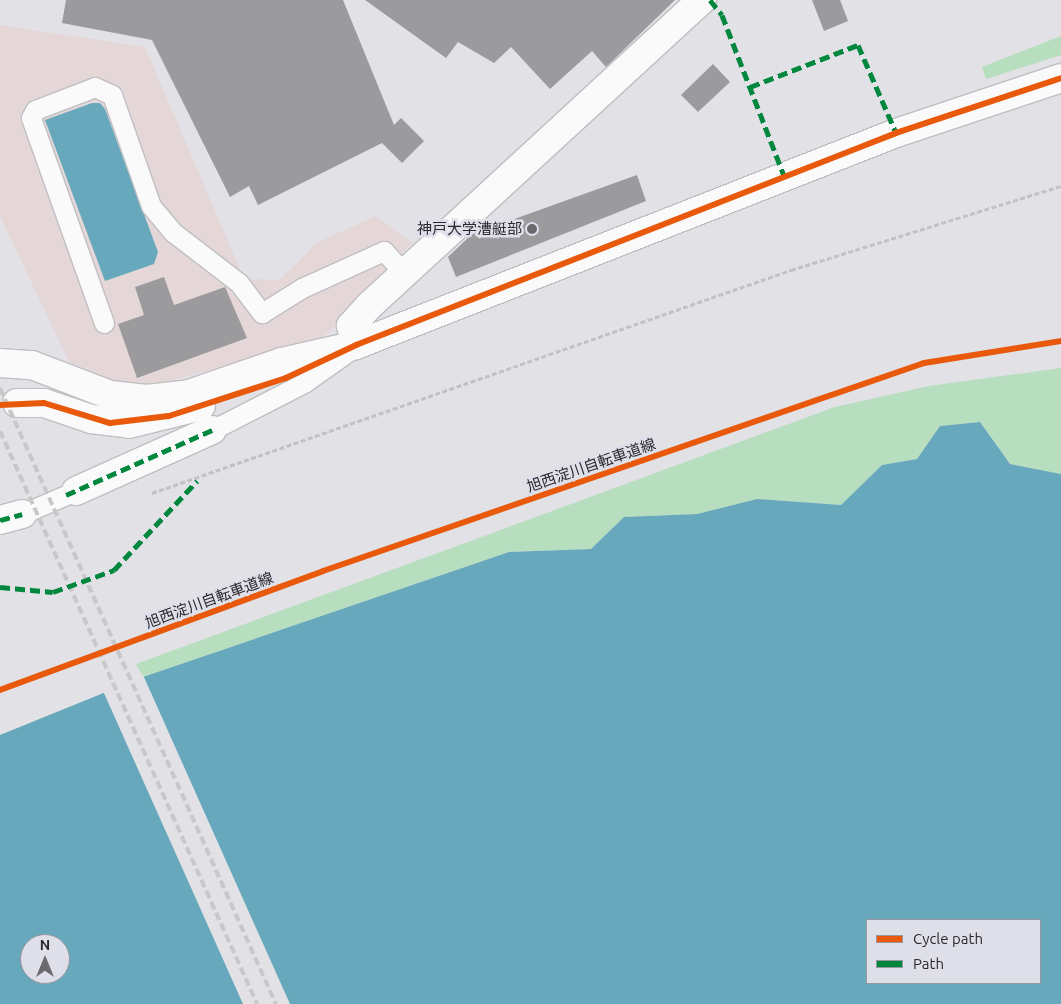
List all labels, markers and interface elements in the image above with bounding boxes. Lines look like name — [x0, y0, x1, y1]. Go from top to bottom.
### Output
place label: 神戸大学漕艇部 — [417, 220, 522, 238]
marker: 神戸大学漕艇部 — [526, 223, 538, 235]
street label: 旭西淀川自転車道線 — [524, 435, 658, 495]
street label: 旭西淀川自転車道線 — [142, 568, 276, 632]
legend — [866, 919, 1041, 984]
text: Cycle path — [913, 930, 983, 947]
north arrow — [20, 934, 70, 984]
text: N — [40, 937, 50, 953]
text: Path — [913, 955, 944, 972]

